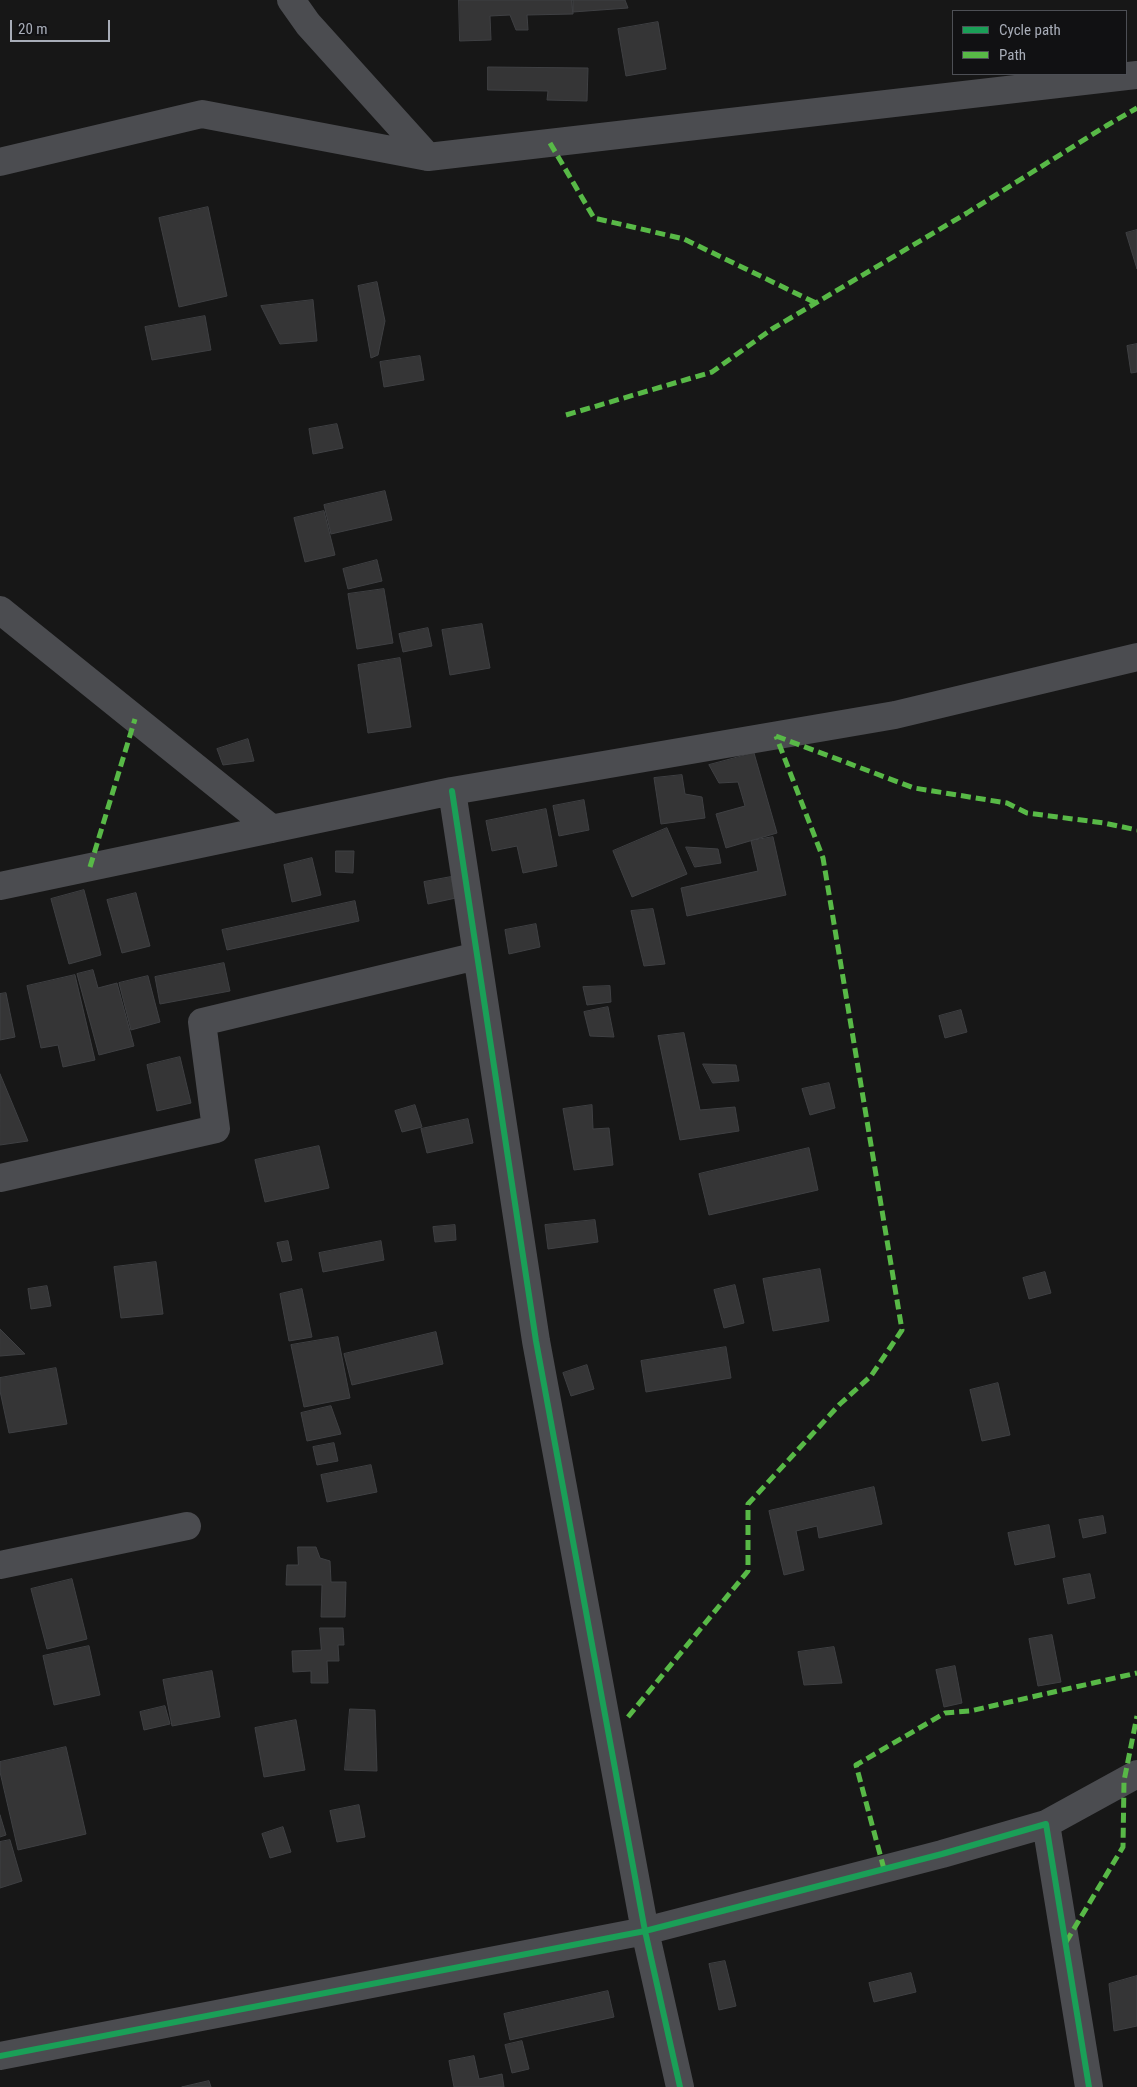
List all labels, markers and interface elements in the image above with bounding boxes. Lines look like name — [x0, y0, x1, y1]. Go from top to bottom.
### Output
scale bar — [12, 10, 112, 42]
legend — [952, 10, 1127, 75]
text: 20 m — [18, 20, 48, 38]
text: Cycle path — [999, 21, 1061, 39]
text: Path — [999, 46, 1026, 64]

